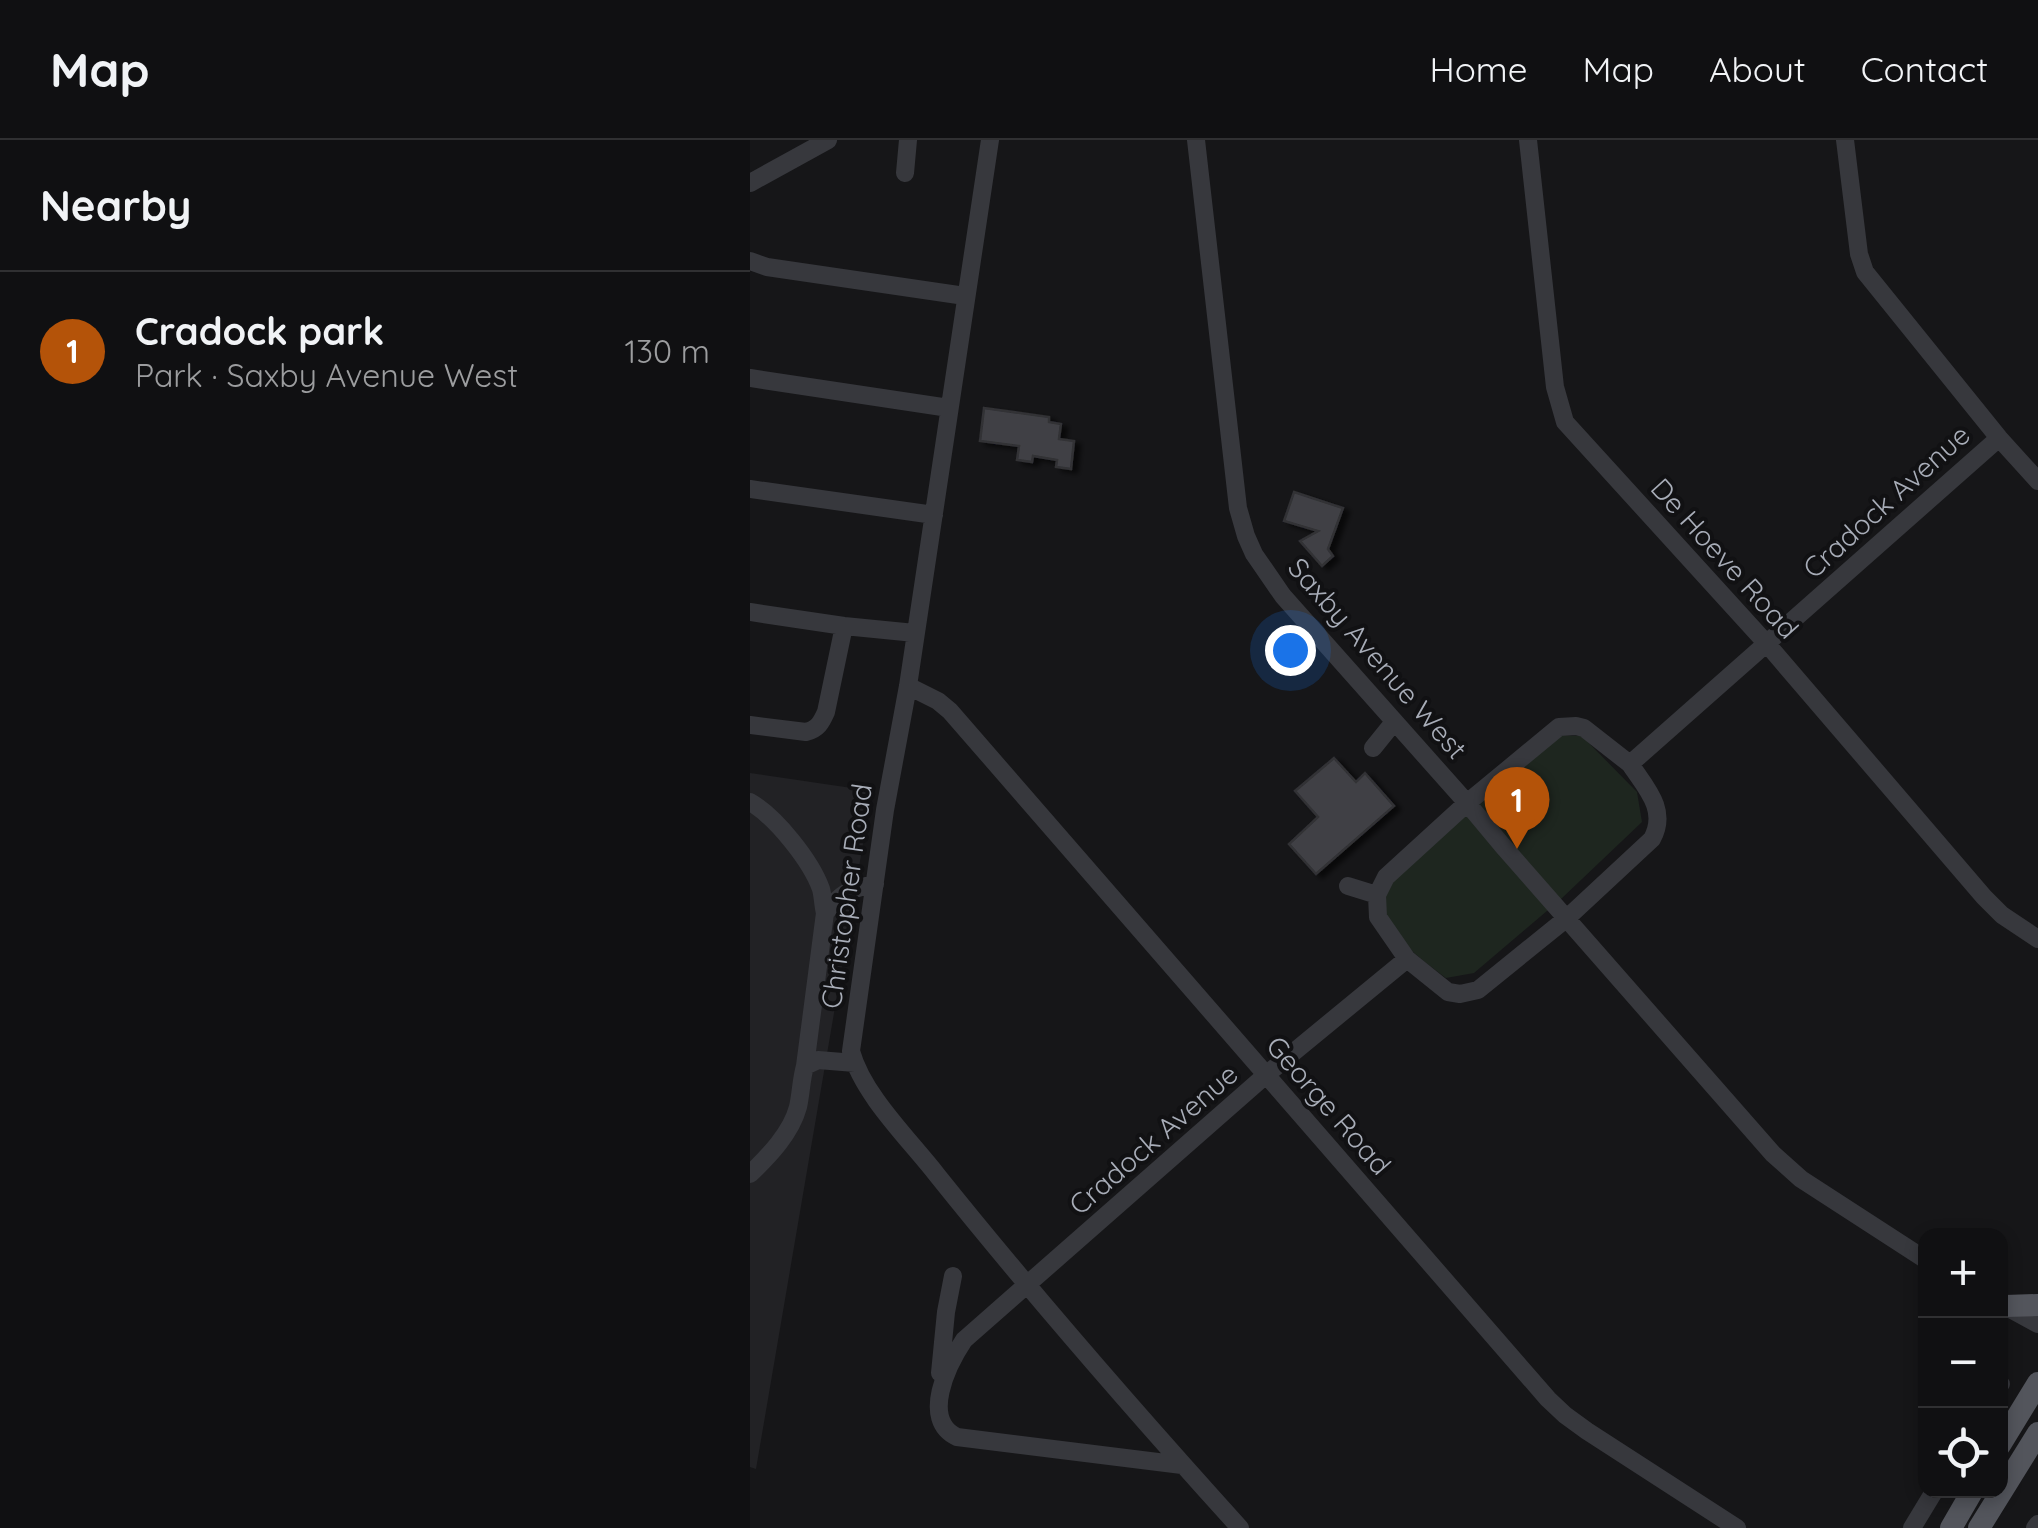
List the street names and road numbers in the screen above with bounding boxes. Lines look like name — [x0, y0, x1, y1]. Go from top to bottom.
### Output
street label: Cradock Avenue — [1795, 417, 1977, 585]
street label: De Hoeve Road — [1644, 470, 1806, 646]
street label: Saxby Avenue West — [1281, 550, 1475, 766]
street label: Christopher Road — [813, 781, 879, 1011]
street label: George Road — [1259, 1028, 1399, 1182]
street label: Cradock Avenue — [1061, 1056, 1245, 1222]

